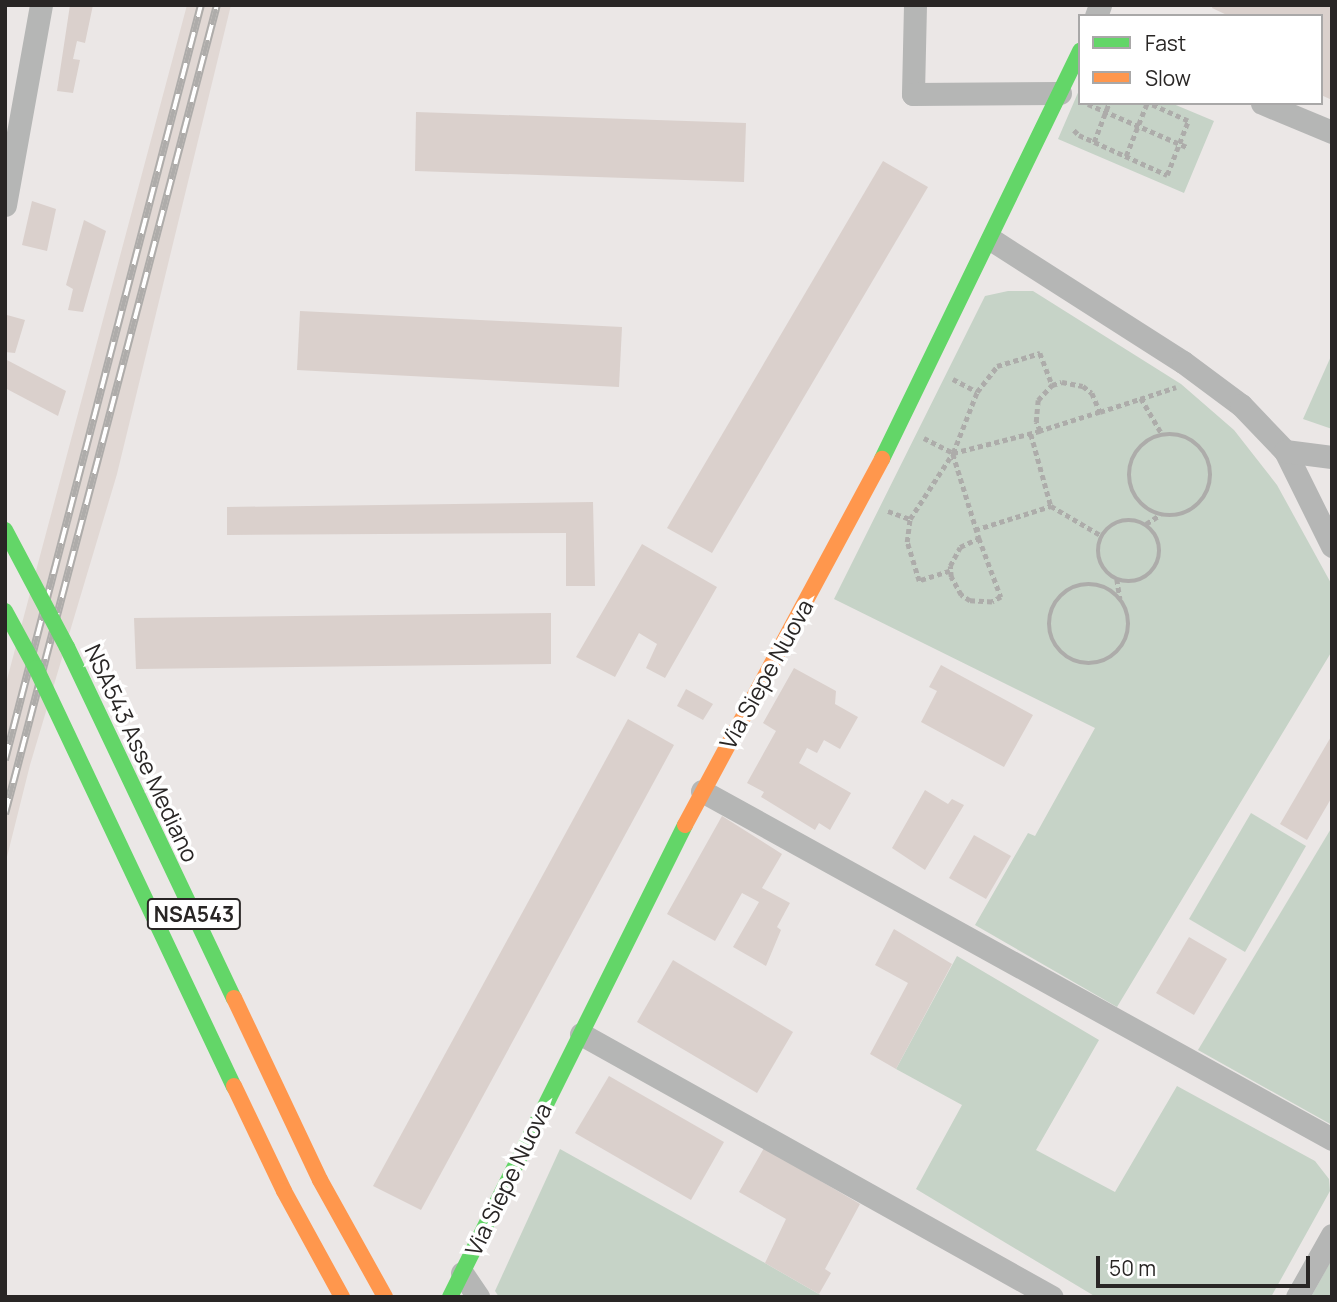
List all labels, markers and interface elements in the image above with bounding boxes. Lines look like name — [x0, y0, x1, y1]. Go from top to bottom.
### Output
legend — [1078, 14, 1323, 105]
text: Fast — [1145, 29, 1186, 57]
text: Slow — [1145, 64, 1191, 92]
street label: Via Siepe Nuova — [713, 594, 819, 754]
street label: NSA543 Asse Mediano — [79, 640, 205, 866]
road number: NSA543 — [147, 897, 241, 932]
street label: Via Siepe Nuova — [459, 1098, 557, 1260]
scale bar — [1099, 1242, 1312, 1286]
text: 50 m — [1109, 1254, 1156, 1282]

